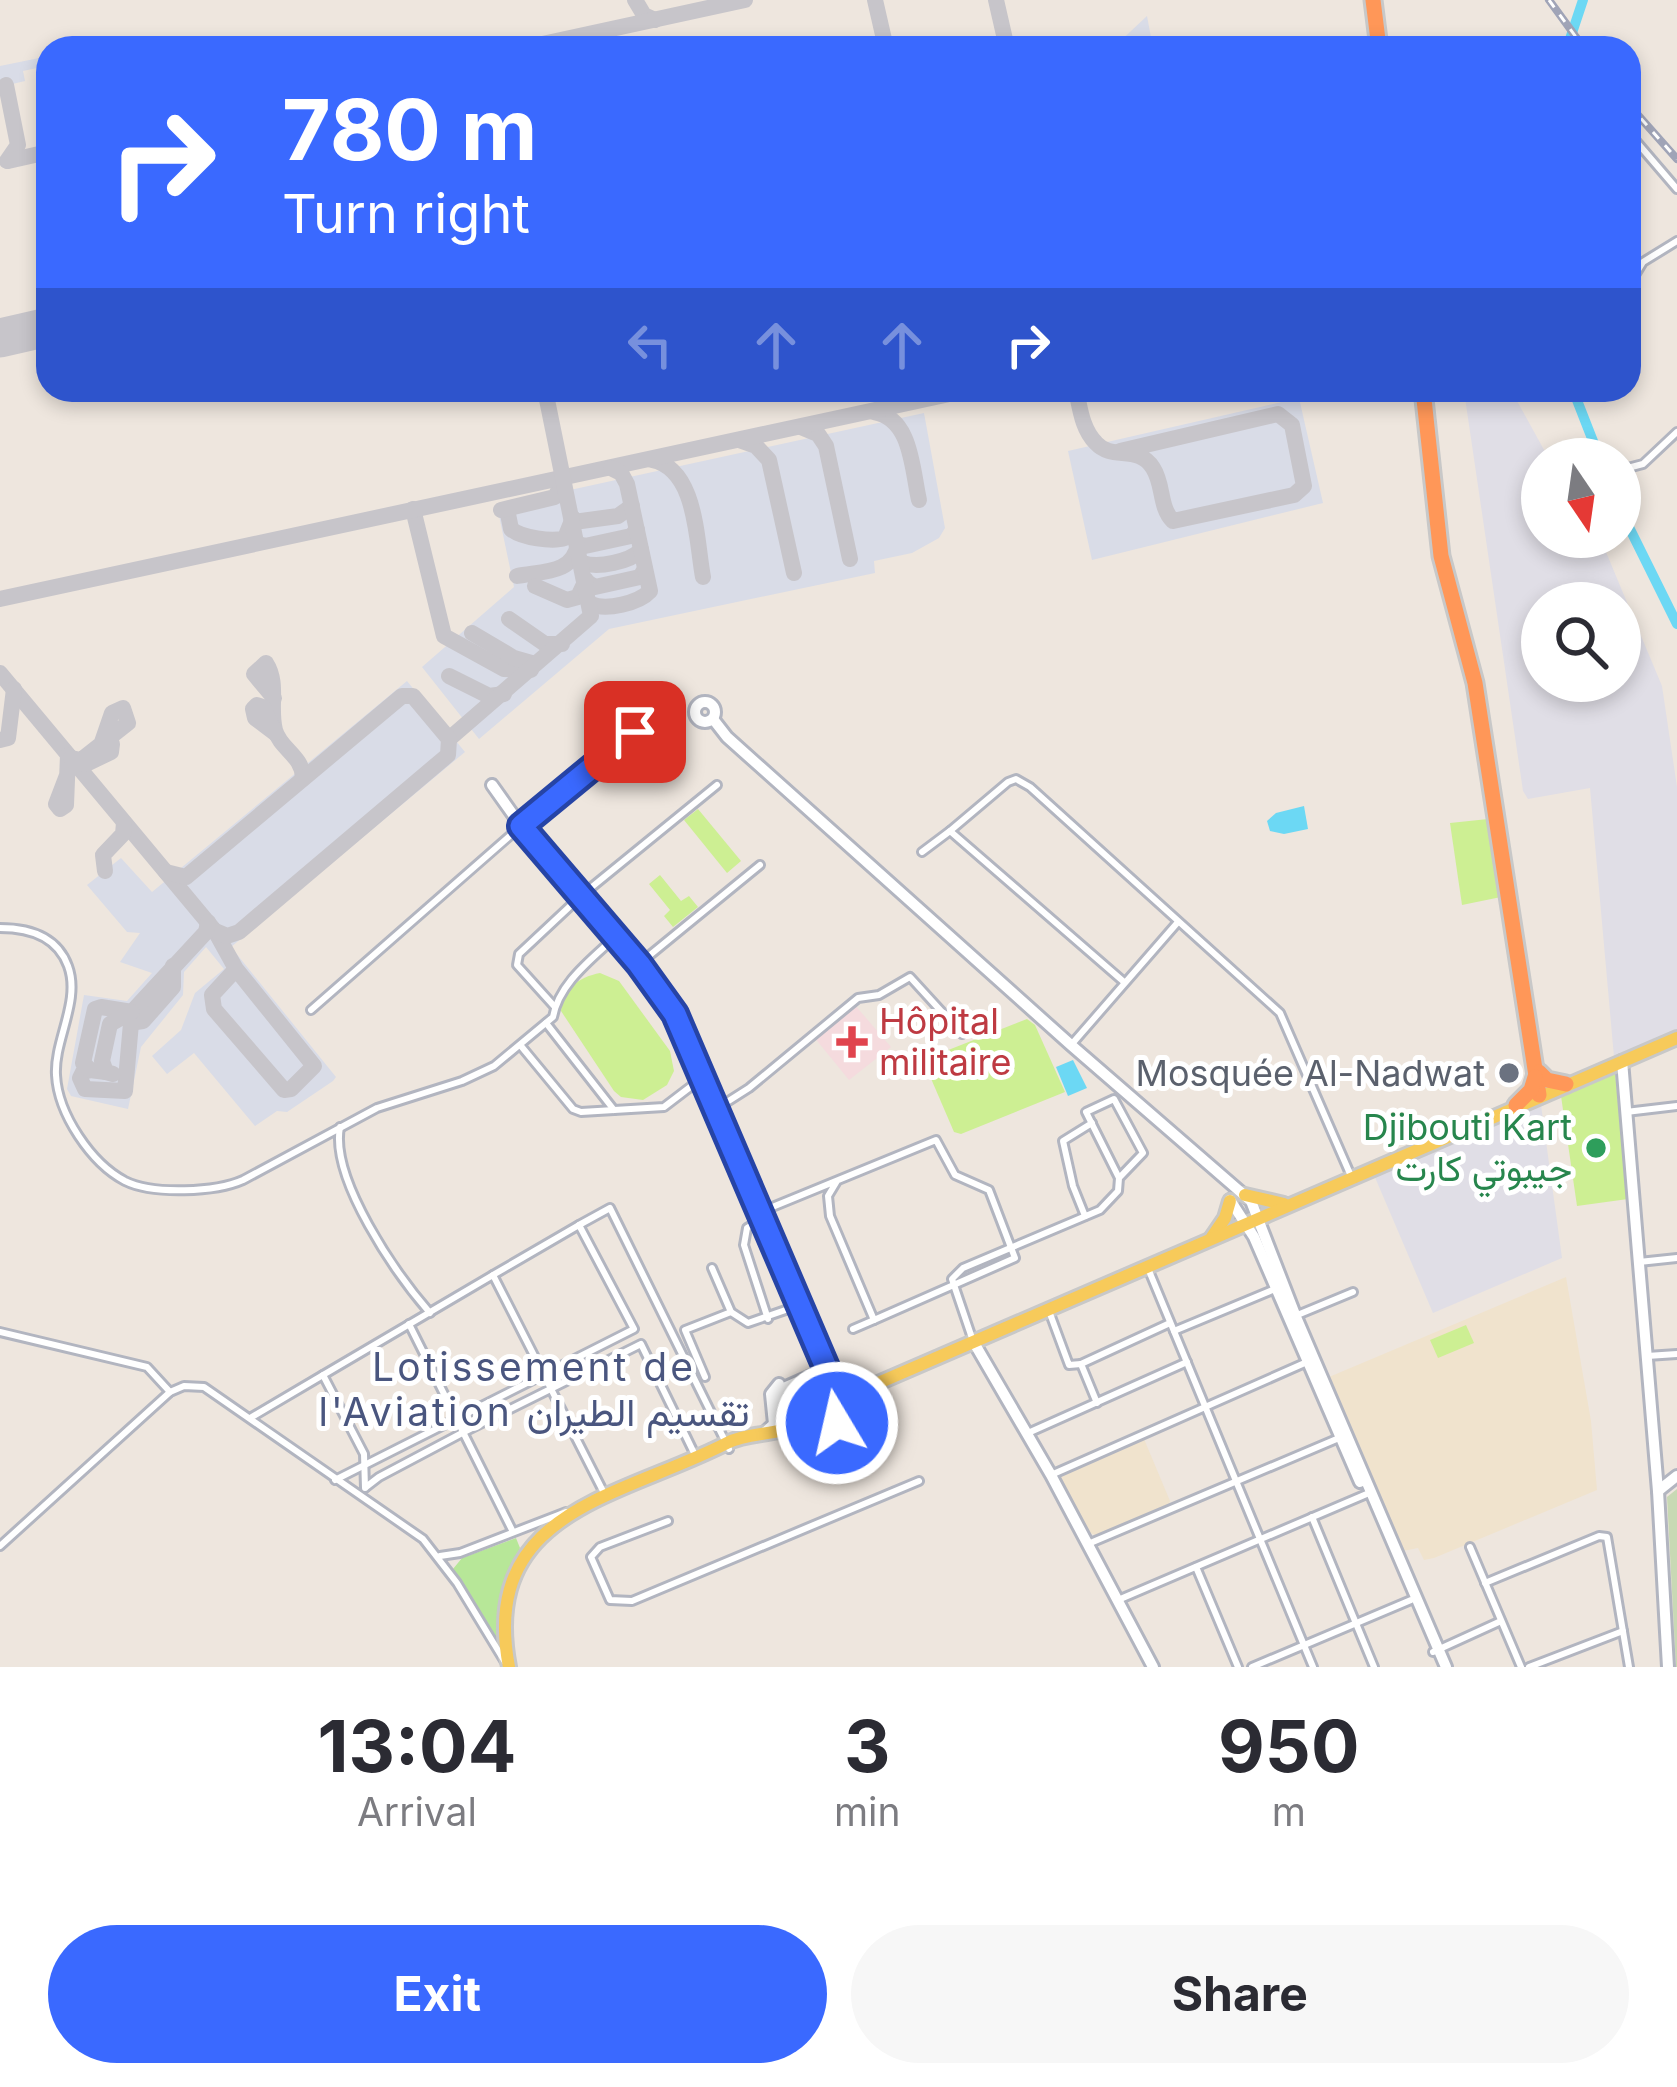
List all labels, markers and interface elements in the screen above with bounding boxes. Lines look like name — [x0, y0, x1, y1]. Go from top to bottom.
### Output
text: 780 m — [282, 79, 538, 180]
icon: right — [84, 84, 240, 240]
text: Turn right — [282, 181, 530, 246]
icon: left — [617, 312, 683, 378]
icon: ahead — [743, 312, 809, 378]
icon: ahead — [869, 312, 935, 378]
icon: right — [995, 312, 1061, 378]
north arrow — [1521, 438, 1641, 558]
map controls — [1521, 438, 1641, 702]
button: search — [1521, 582, 1641, 702]
pin — [584, 681, 686, 783]
icon: arrive — [602, 699, 668, 765]
place label: Hôpital militaire — [879, 999, 1012, 1084]
marker: Hôpital militaire — [836, 1026, 868, 1058]
place label: Mosquée Al-Nadwat — [1136, 1051, 1485, 1095]
marker: Mosquée Al-Nadwat — [1496, 1060, 1522, 1086]
place label: Djibouti Kart جيبوتي كارت — [1363, 1105, 1572, 1198]
marker: Djibouti Kart جيبوتي كارت — [1583, 1135, 1609, 1161]
district label: Lotissement de l'Aviation تقسيم الطيران — [319, 1343, 749, 1438]
position arrow — [774, 1360, 900, 1486]
text: 13:04 — [318, 1702, 516, 1789]
text: 3 — [844, 1702, 890, 1789]
text: 950 — [1218, 1702, 1359, 1789]
text: Arrival — [357, 1788, 477, 1835]
text: min — [834, 1788, 901, 1835]
text: m — [1272, 1788, 1306, 1835]
button: Exit — [48, 1925, 827, 2063]
button: Share — [851, 1925, 1629, 2063]

